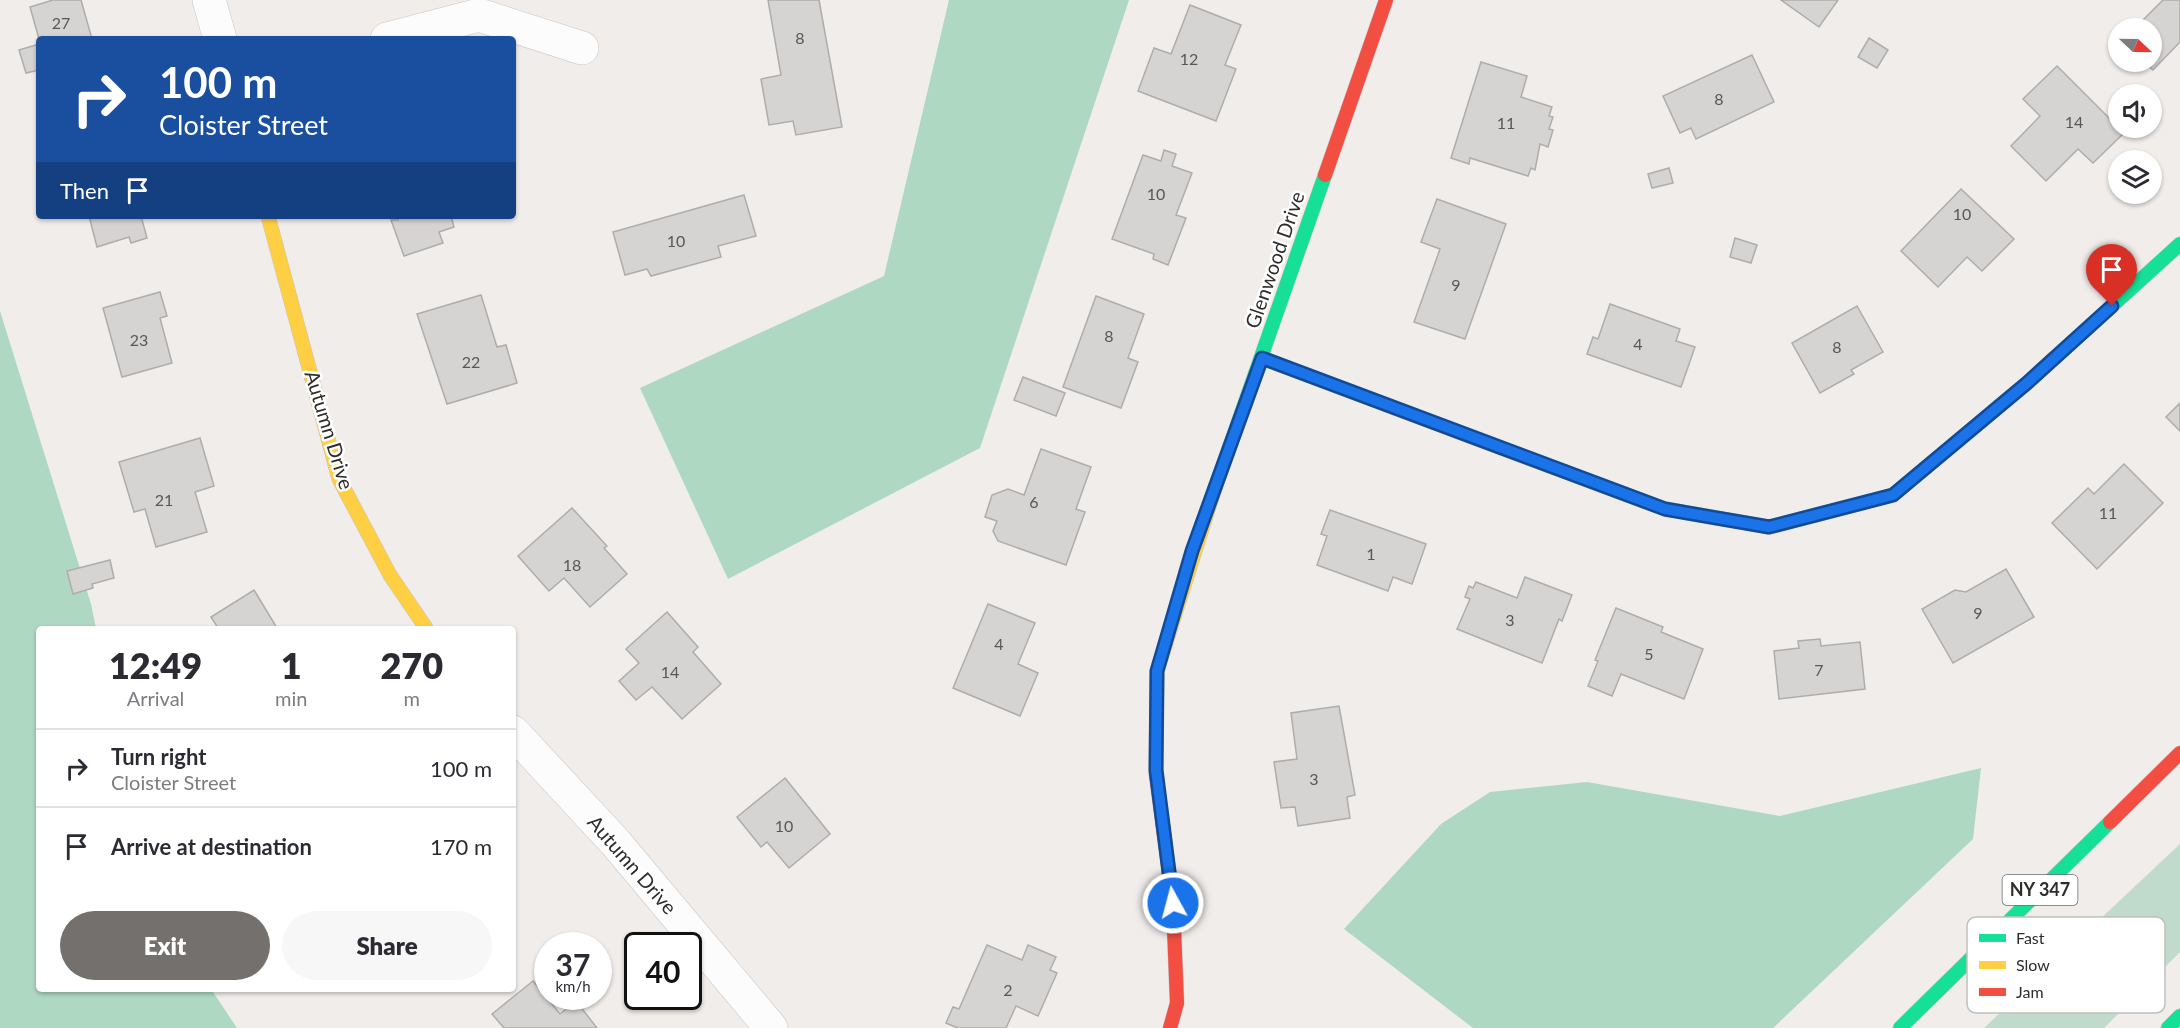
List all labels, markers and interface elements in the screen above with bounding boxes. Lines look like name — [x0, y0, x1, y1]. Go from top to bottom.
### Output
house number: 27 — [52, 13, 70, 32]
north arrow — [2108, 18, 2162, 72]
map controls — [2108, 18, 2162, 204]
house number: 8 — [795, 28, 805, 47]
house number: 12 — [1180, 49, 1198, 68]
text: 100 m — [159, 57, 277, 107]
icon: right — [60, 60, 138, 138]
button: sound — [2108, 84, 2162, 138]
house number: 8 — [1714, 89, 1724, 108]
text: Cloister Street — [159, 108, 328, 141]
house number: 14 — [2065, 112, 2083, 131]
house number: 11 — [1497, 113, 1515, 132]
button: layers — [2108, 150, 2162, 204]
icon: arrive — [121, 174, 154, 207]
text: Then — [60, 177, 109, 204]
house number: 10 — [1147, 184, 1165, 203]
street label: Glenwood Drive — [1239, 188, 1309, 331]
house number: 10 — [1953, 204, 1971, 223]
house number: 10 — [667, 231, 685, 250]
pin — [2086, 244, 2137, 306]
icon: arrive — [2095, 253, 2128, 286]
house number: 9 — [1451, 275, 1461, 294]
house number: 8 — [1104, 326, 1114, 345]
house number: 23 — [130, 330, 148, 349]
house number: 4 — [1633, 334, 1643, 353]
house number: 8 — [1832, 337, 1842, 356]
house number: 22 — [462, 352, 480, 371]
street label: Autumn Drive — [300, 367, 359, 492]
house number: 21 — [155, 490, 173, 509]
house number: 6 — [1029, 492, 1039, 511]
house number: 11 — [2099, 503, 2117, 522]
house number: 1 — [1366, 544, 1376, 563]
house number: 18 — [563, 555, 581, 574]
house number: 9 — [1973, 603, 1983, 622]
house number: 3 — [1505, 610, 1515, 629]
house number: 4 — [994, 634, 1004, 653]
text: 12:49 — [109, 643, 202, 687]
text: 1 — [281, 643, 302, 687]
text: 270 — [380, 643, 443, 687]
house number: 5 — [1644, 644, 1654, 663]
house number: 7 — [1814, 660, 1824, 679]
house number: 14 — [661, 662, 679, 681]
text: Arrival — [127, 686, 184, 710]
text: min — [275, 686, 307, 710]
text: m — [403, 686, 420, 710]
text: Turn right — [111, 743, 206, 770]
icon: right — [60, 752, 93, 785]
text: 100 m — [430, 755, 492, 782]
house number: 3 — [1309, 769, 1319, 788]
text: Cloister Street — [111, 770, 236, 794]
street label: Autumn Drive — [583, 810, 682, 919]
house number: 10 — [775, 816, 793, 835]
icon: arrive — [60, 830, 93, 863]
text: Arrive at destination — [111, 833, 312, 860]
text: 170 m — [430, 833, 492, 860]
position arrow — [1141, 871, 1205, 935]
road number: NY 347 — [2002, 875, 2078, 905]
button: Exit — [60, 911, 270, 980]
button: Share — [282, 911, 492, 980]
legend — [1967, 917, 2165, 1013]
text: Fast — [2016, 928, 2045, 947]
speed limit sign: 40 — [624, 932, 702, 1010]
text: 37 — [556, 946, 590, 982]
text: Slow — [2016, 955, 2050, 974]
text: km/h — [555, 977, 591, 995]
house number: 2 — [1003, 980, 1013, 999]
text: Jam — [2016, 982, 2044, 1001]

